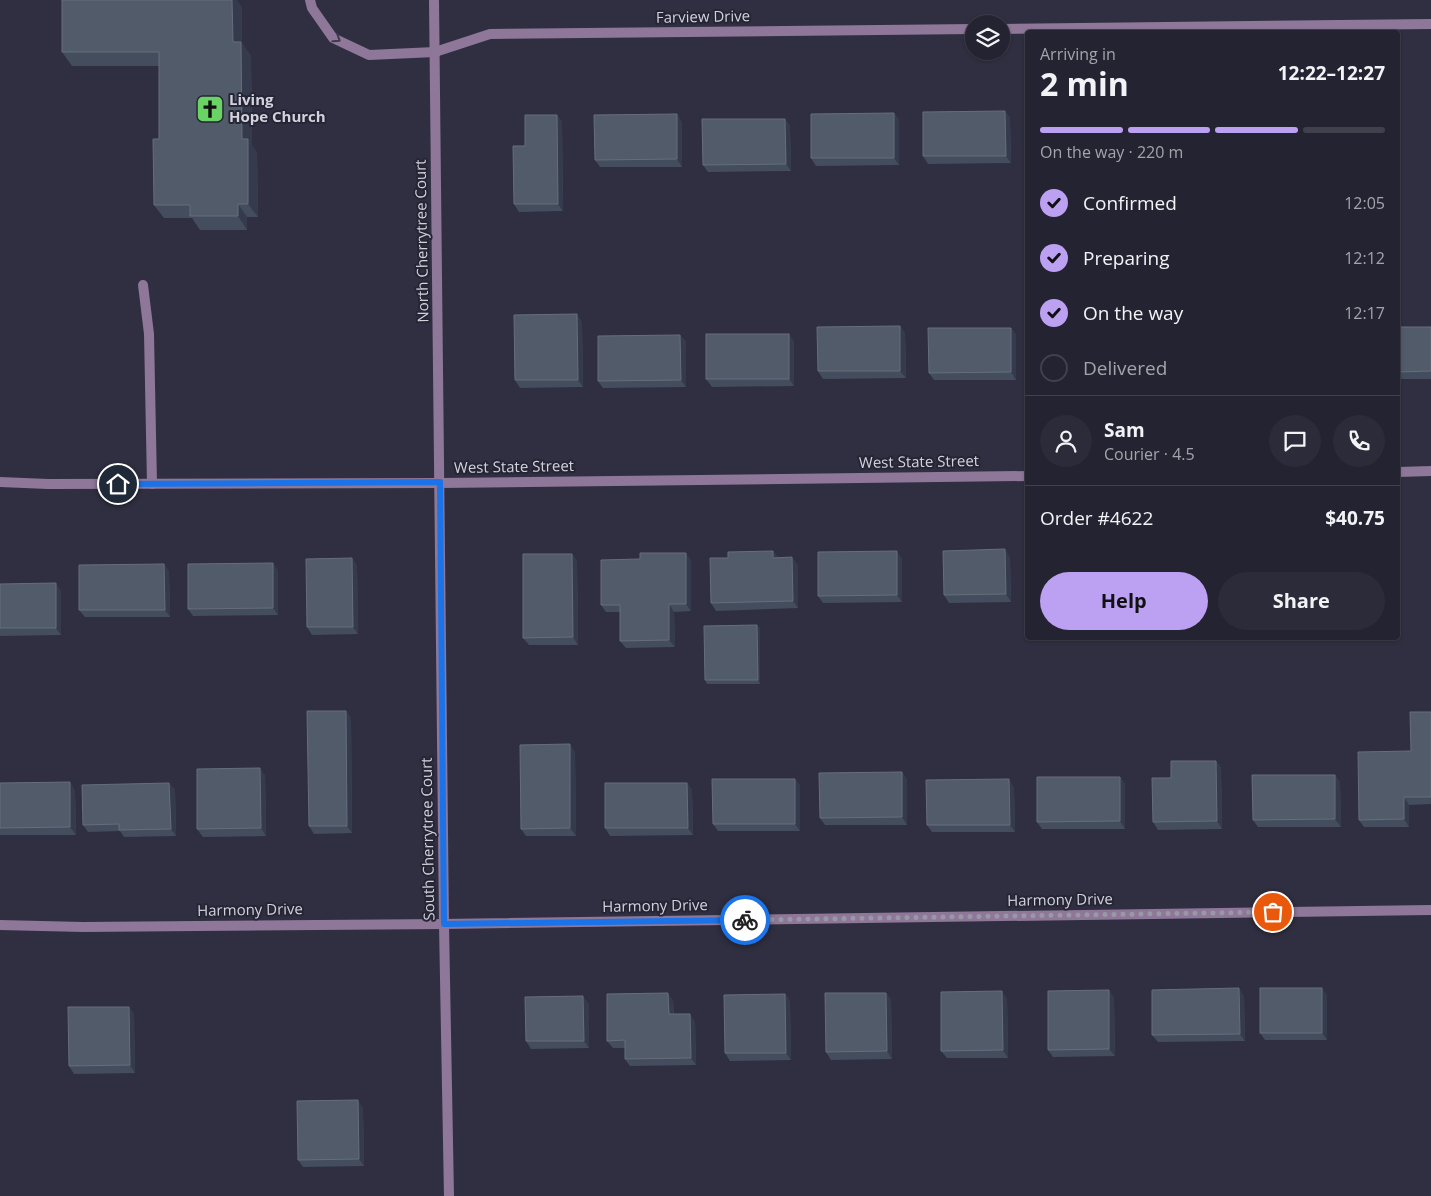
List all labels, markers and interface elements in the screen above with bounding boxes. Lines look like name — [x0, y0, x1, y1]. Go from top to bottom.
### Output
street label: Farview Drive — [656, 5, 750, 27]
map controls — [965, 15, 1010, 60]
button: layers — [965, 15, 1010, 60]
one-way arrow — [331, 33, 341, 42]
text: Arriving in — [1040, 43, 1116, 65]
text: 12:22–12:27 — [1278, 60, 1385, 86]
text: 2 min — [1040, 62, 1129, 105]
place label: Living Hope Church — [229, 89, 326, 126]
church icon: Living Hope Church — [195, 94, 225, 124]
text: On the way · 220 m — [1040, 141, 1183, 163]
street label: North Cherrytree Court — [410, 159, 432, 323]
icon: check — [1040, 189, 1068, 217]
text: Confirmed — [1083, 190, 1177, 216]
text: 12:05 — [1344, 192, 1385, 214]
icon: check — [1040, 244, 1068, 272]
text: Preparing — [1083, 245, 1170, 271]
text: 12:12 — [1344, 247, 1385, 269]
icon: check — [1040, 299, 1068, 327]
text: On the way — [1083, 300, 1183, 326]
text: 12:17 — [1344, 302, 1385, 324]
text: Delivered — [1083, 355, 1167, 381]
button: person — [1040, 415, 1092, 467]
button: chat — [1269, 415, 1321, 467]
button: phone — [1333, 415, 1385, 467]
text: Sam — [1104, 417, 1145, 443]
text: Courier · 4.5 — [1104, 443, 1195, 465]
street label: West State Street — [859, 450, 979, 472]
street label: West State Street — [454, 455, 574, 477]
pin — [97, 463, 139, 505]
icon: home — [104, 470, 132, 498]
text: Order #4622 — [1040, 505, 1153, 531]
text: $40.75 — [1325, 505, 1385, 531]
button: Help — [1040, 572, 1208, 630]
button: Share — [1218, 572, 1385, 630]
street label: South Cherrytree Court — [416, 757, 438, 921]
street label: Harmony Drive — [1007, 888, 1113, 910]
pin — [1252, 891, 1294, 933]
street label: Harmony Drive — [602, 894, 708, 916]
courier — [720, 895, 770, 945]
street label: Harmony Drive — [197, 898, 303, 920]
icon: bag — [1259, 898, 1287, 926]
icon: bike — [731, 906, 759, 934]

